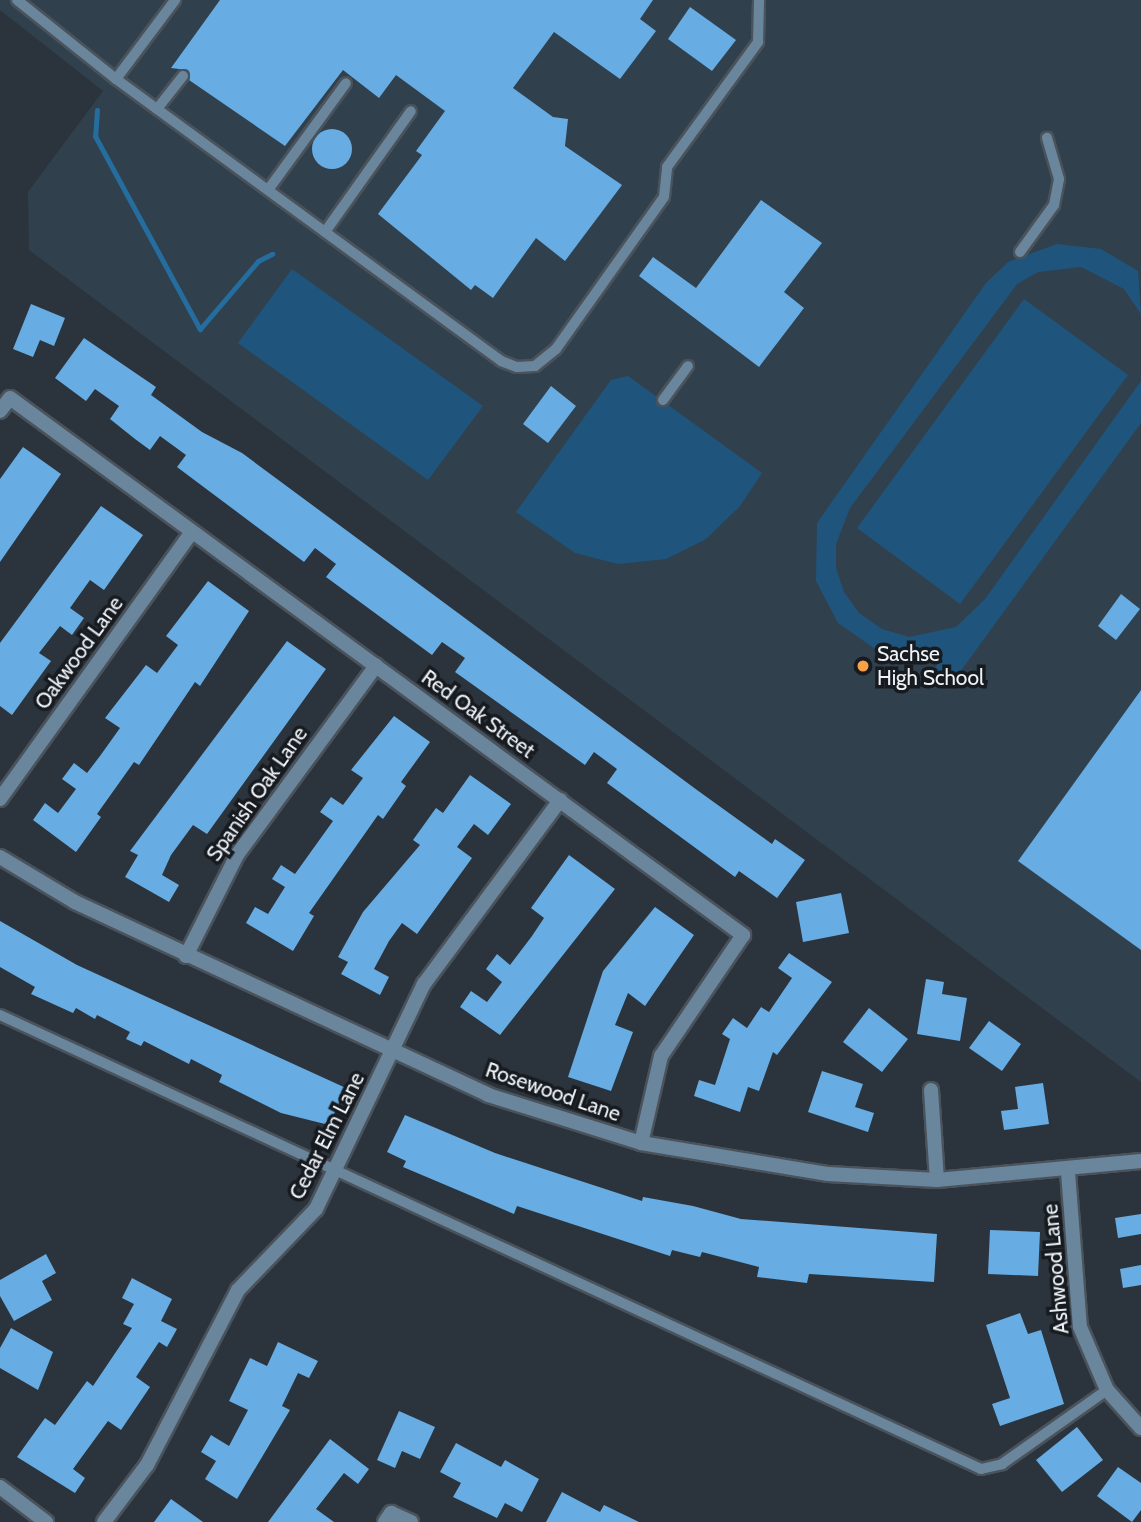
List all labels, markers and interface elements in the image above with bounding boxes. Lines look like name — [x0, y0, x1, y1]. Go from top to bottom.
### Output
street label: Oakwood Lane — [30, 592, 128, 714]
place label: Sachse High School — [877, 641, 984, 691]
marker: Sachse High School — [855, 658, 871, 674]
street label: Red Oak Street — [417, 665, 539, 763]
street label: Spanish Oak Lane — [201, 722, 313, 866]
street label: Rosewood Lane — [482, 1057, 624, 1127]
street label: Cedar Elm Lane — [284, 1068, 370, 1204]
street label: Ashwood Lane — [1038, 1203, 1074, 1335]

